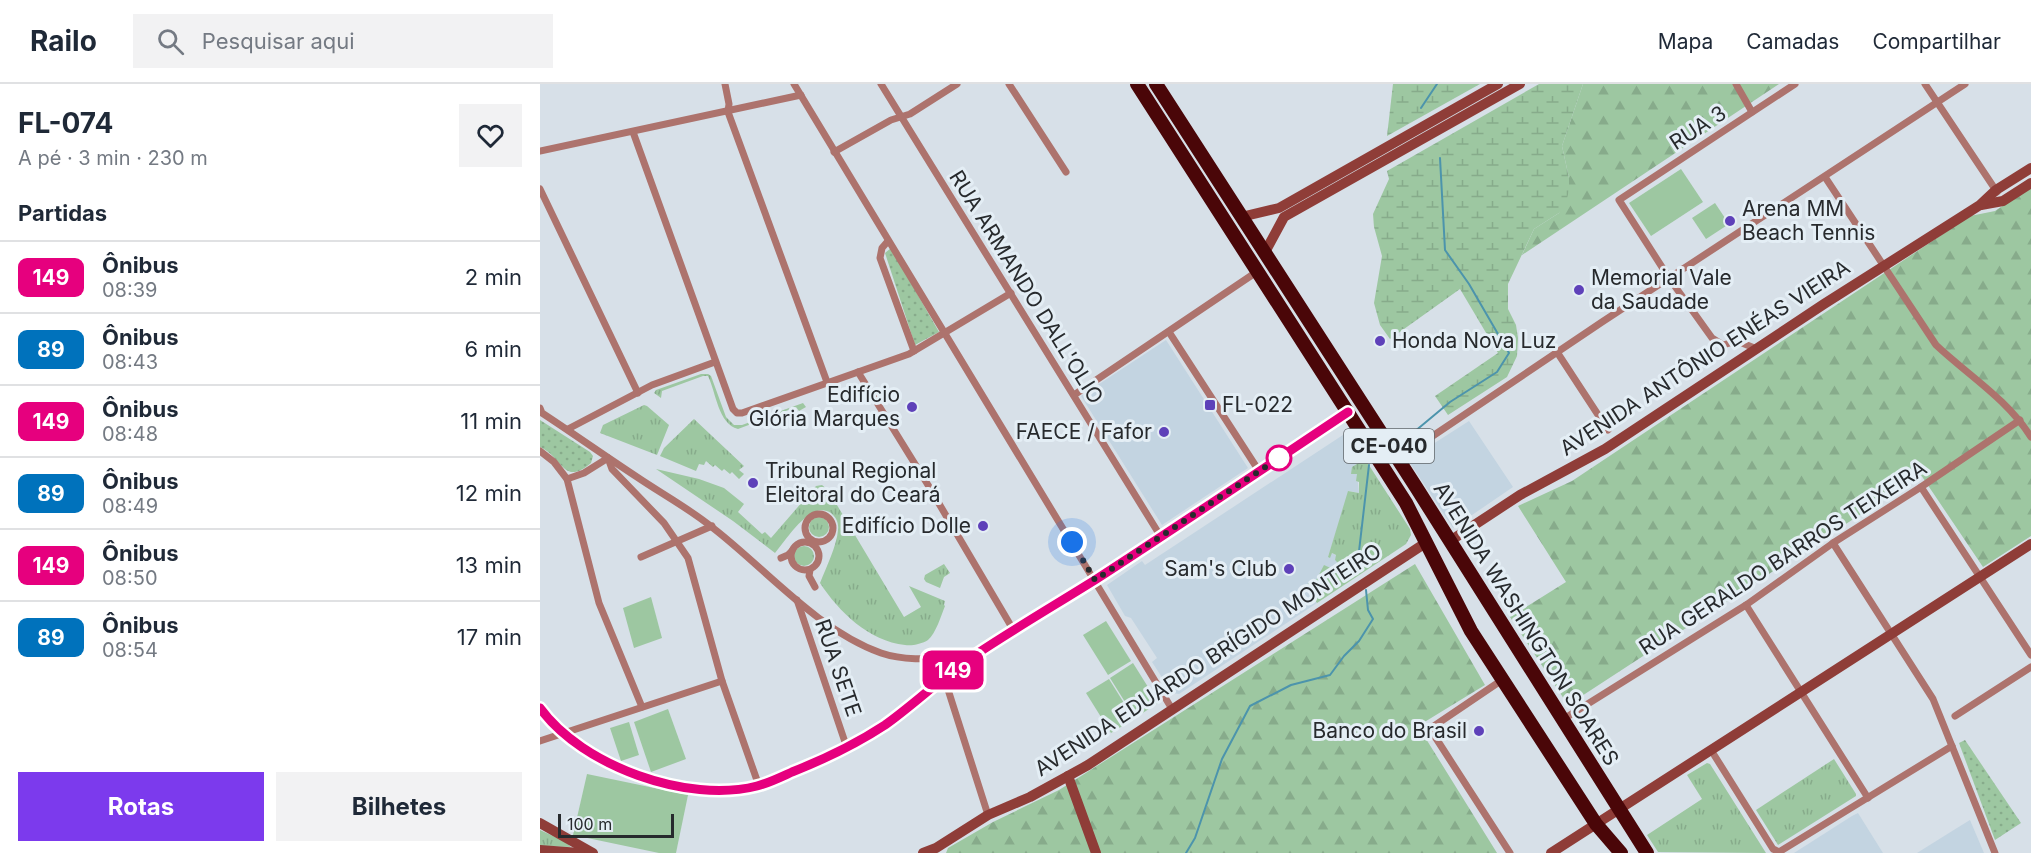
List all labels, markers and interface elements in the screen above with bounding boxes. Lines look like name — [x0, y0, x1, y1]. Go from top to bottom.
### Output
search box — [133, 14, 553, 68]
text: Railo — [30, 24, 97, 58]
icon: search — [154, 25, 187, 58]
text: Pesquisar aqui — [202, 28, 355, 54]
text: Mapa — [1658, 29, 1713, 54]
text: Camadas — [1746, 29, 1839, 54]
text: Compartilhar — [1872, 29, 2001, 54]
street label: RUA 3 — [1665, 100, 1731, 155]
button: heart — [459, 104, 522, 167]
text: FL-074 — [18, 106, 113, 140]
text: A pé · 3 min · 230 m — [18, 146, 208, 170]
street label: RUA ARMANDO DALL'OLIO — [944, 166, 1109, 408]
place label: Arena MM Beach Tennis — [1742, 196, 1875, 245]
text: Partidas — [18, 200, 107, 226]
marker: Arena MM Beach Tennis — [1723, 214, 1737, 228]
text: Ônibus — [102, 252, 179, 278]
street label: AVENIDA ANTÔNIO ENÉAS VIEIRA — [1555, 254, 1854, 461]
text: 2 min — [465, 264, 522, 290]
text: 149 — [33, 265, 69, 290]
place label: Memorial Vale da Saudade — [1591, 265, 1732, 314]
text: 08:39 — [102, 278, 158, 302]
marker: Memorial Vale da Saudade — [1572, 283, 1586, 297]
text: Ônibus — [102, 324, 179, 350]
place label: Honda Nova Luz — [1392, 328, 1556, 353]
marker: Honda Nova Luz — [1373, 334, 1387, 348]
text: 6 min — [465, 336, 522, 362]
text: 89 — [37, 337, 65, 362]
text: 08:43 — [102, 350, 158, 374]
place label: Edifício Glória Marques — [749, 382, 900, 431]
place label: FL-022 — [1222, 392, 1293, 417]
text: Ônibus — [102, 396, 179, 422]
marker: FL-022 — [1203, 398, 1217, 412]
marker: Edifício Glória Marques — [905, 400, 919, 414]
text: 11 min — [460, 408, 522, 434]
text: 149 — [33, 409, 69, 434]
place label: FAECE / Fafor — [1016, 419, 1152, 444]
text: 08:48 — [102, 422, 158, 446]
marker: FAECE / Fafor — [1157, 425, 1171, 439]
road number: CE-040 — [1344, 429, 1434, 463]
unlabelled marker — [1266, 445, 1292, 471]
street label: RUA GERALDO BARROS TEIXEIRA — [1634, 455, 1931, 660]
place label: Tribunal Regional Eleitoral do Ceará — [765, 458, 941, 507]
text: Ônibus — [102, 468, 179, 494]
marker: Tribunal Regional Eleitoral do Ceará — [746, 476, 760, 490]
street label: AVENIDA WASHINGTON SOARES — [1428, 477, 1624, 770]
text: 12 min — [456, 480, 522, 506]
text: 89 — [37, 481, 65, 506]
text: 08:49 — [102, 494, 158, 518]
place label: Edifício Dolle — [842, 513, 971, 538]
marker: Edifício Dolle — [976, 519, 990, 533]
your location — [1057, 527, 1087, 557]
street label: AVENIDA EDUARDO BRÍGIDO MONTEIRO — [1029, 537, 1386, 781]
text: Ônibus — [102, 540, 179, 566]
text: 13 min — [456, 552, 522, 578]
text: 149 — [33, 553, 69, 578]
place label: Sam's Club — [1164, 556, 1277, 581]
marker: Sam's Club — [1282, 562, 1296, 576]
text: 08:50 — [102, 566, 158, 590]
text: Ônibus — [102, 612, 179, 638]
street label: RUA SETE — [810, 616, 867, 720]
text: 17 min — [457, 624, 522, 650]
text: 89 — [37, 625, 65, 650]
text: 08:54 — [102, 638, 158, 662]
line badge: 149 — [918, 650, 988, 690]
text: 149 — [935, 658, 971, 683]
place label: Banco do Brasil — [1313, 718, 1467, 743]
marker: Banco do Brasil — [1472, 724, 1486, 738]
button: Rotas — [18, 772, 264, 841]
button: Bilhetes — [276, 772, 522, 841]
scale bar — [558, 811, 674, 838]
text: 100 m — [567, 814, 612, 834]

